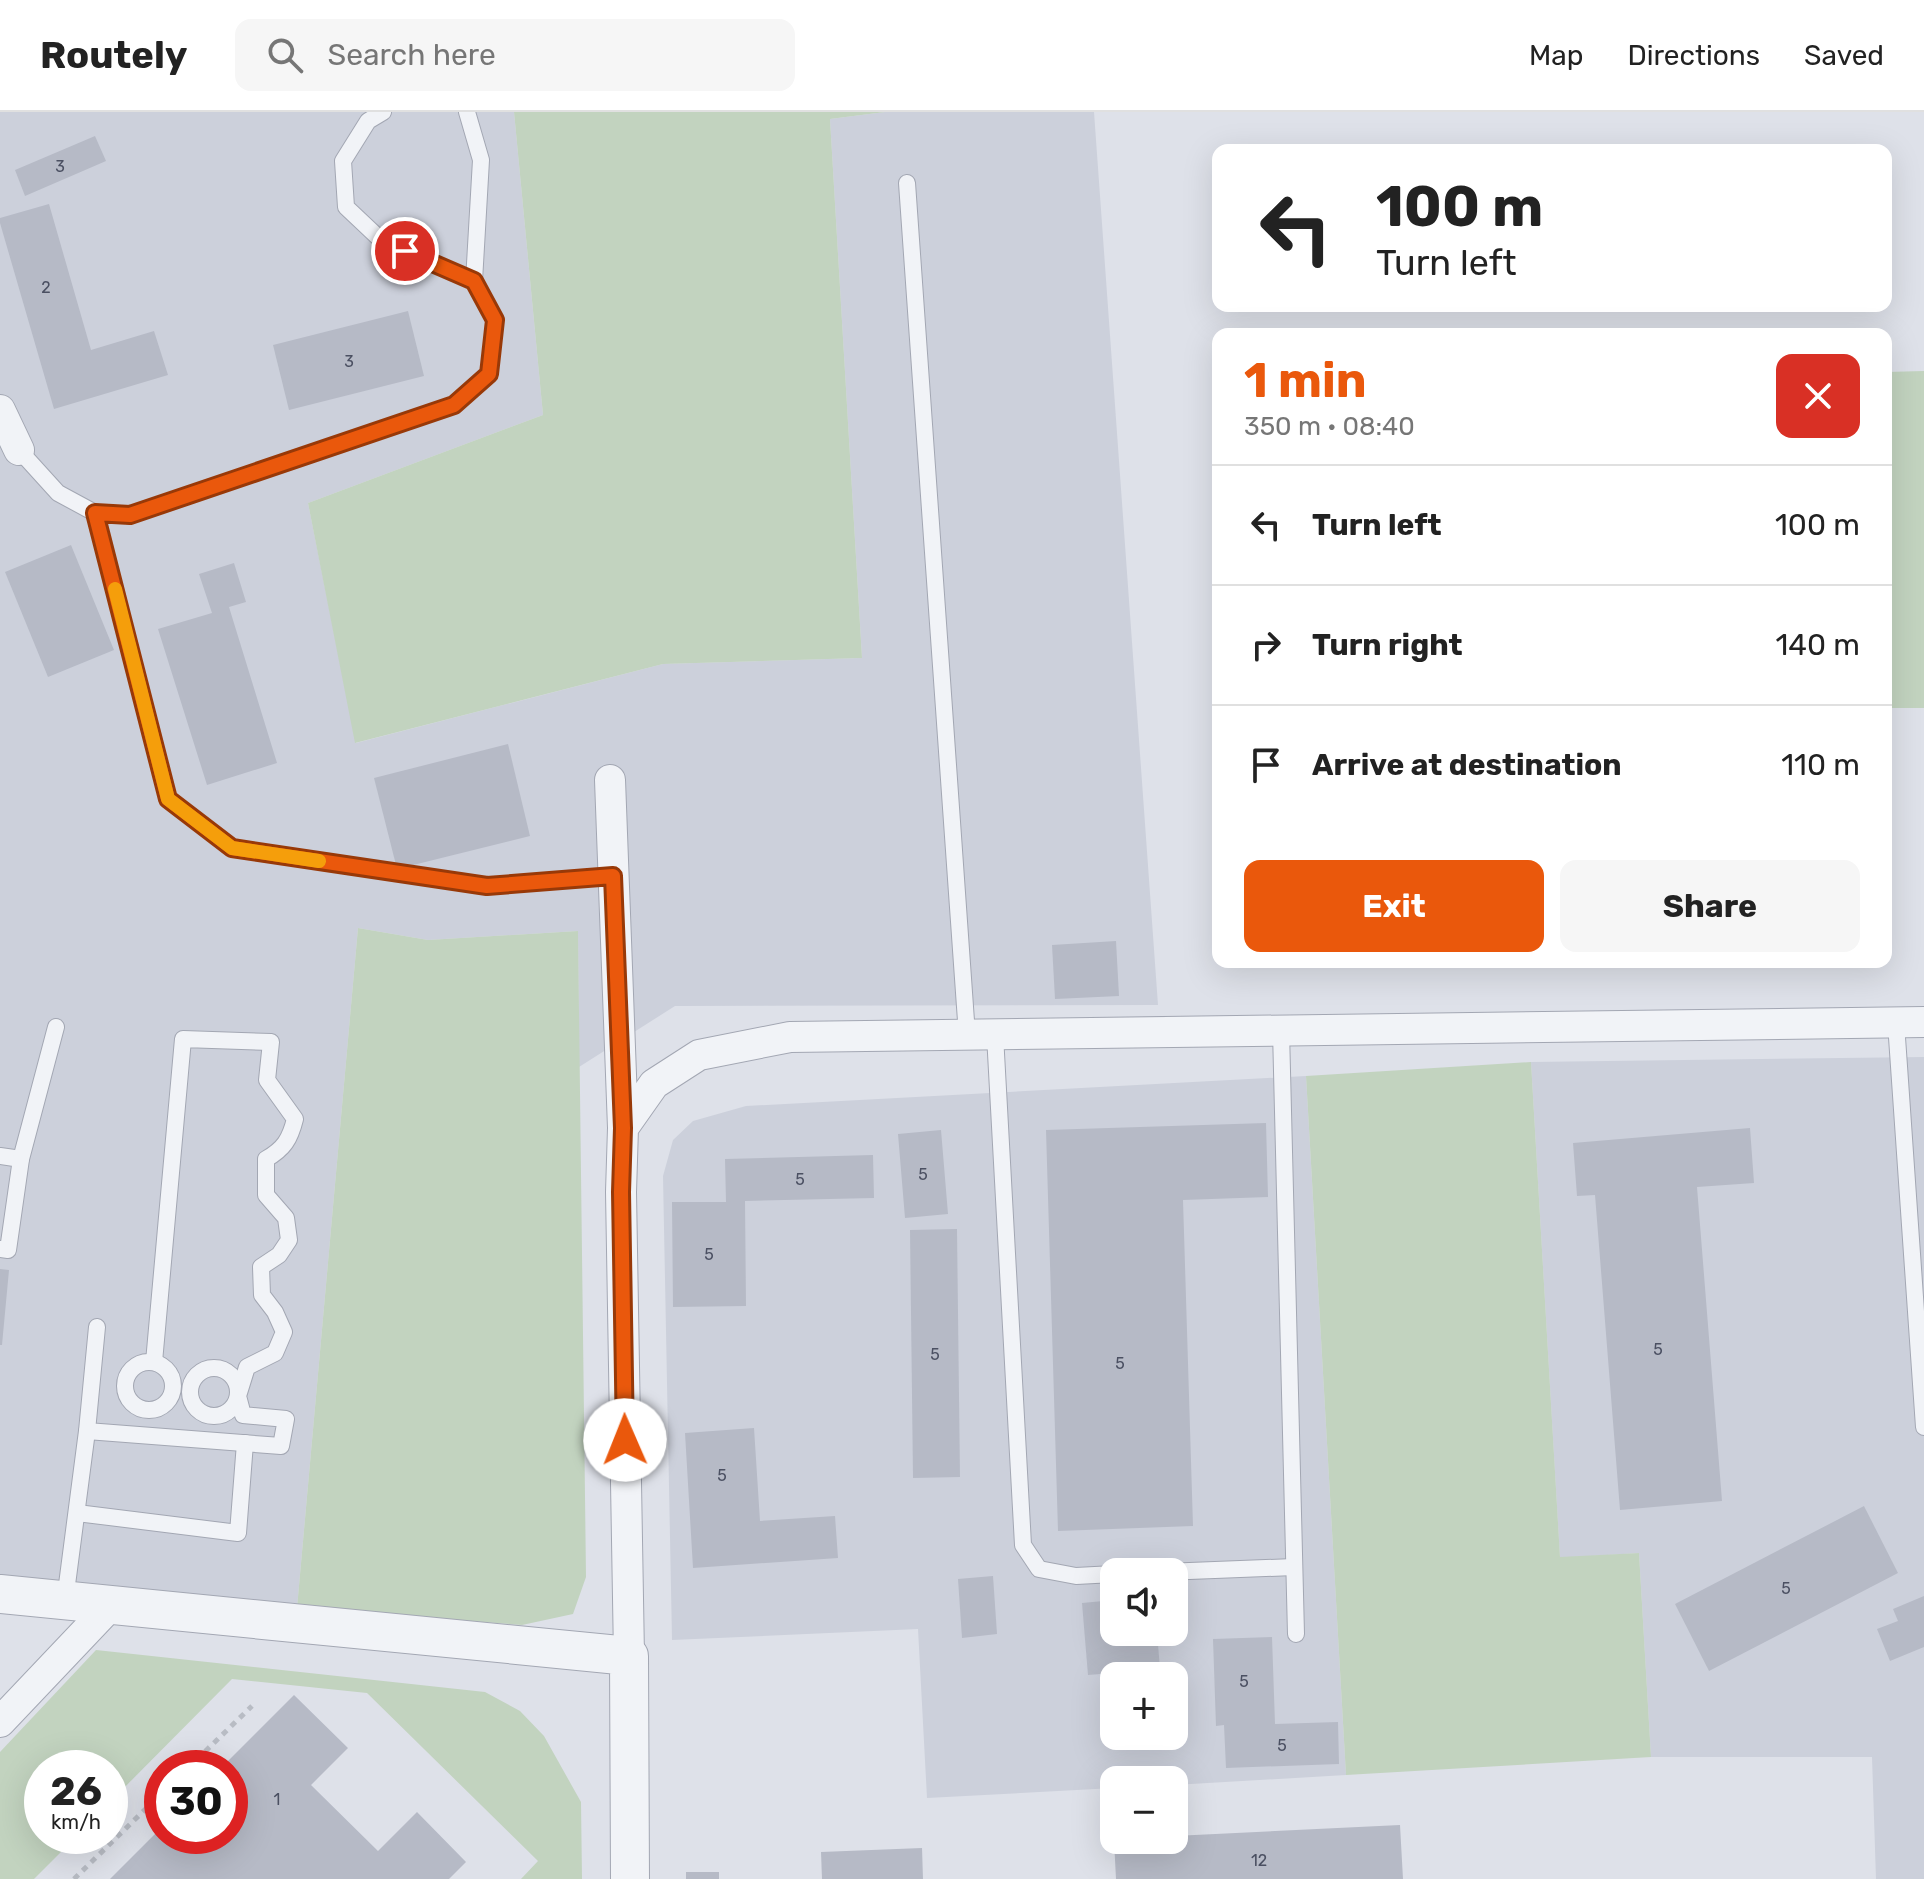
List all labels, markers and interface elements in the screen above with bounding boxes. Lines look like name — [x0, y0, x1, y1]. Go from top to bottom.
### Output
search box — [235, 19, 795, 91]
text: Routely — [40, 32, 187, 78]
icon: search — [263, 33, 307, 77]
text: Search here — [327, 37, 496, 73]
text: Map — [1529, 39, 1583, 72]
text: Directions — [1627, 39, 1760, 72]
text: Saved — [1804, 39, 1884, 72]
house number: 3 — [55, 157, 65, 176]
text: 100 m — [1376, 174, 1543, 240]
icon: left — [1244, 176, 1348, 280]
pin — [371, 217, 439, 285]
icon: arrive — [383, 229, 427, 273]
text: Turn left — [1376, 241, 1517, 284]
house number: 2 — [41, 278, 51, 297]
house number: 3 — [344, 352, 354, 371]
text: 1 min — [1244, 352, 1367, 409]
button: close — [1776, 354, 1860, 438]
text: 350 m · 08:40 — [1244, 411, 1415, 442]
icon: left — [1244, 503, 1288, 547]
text: Turn left — [1312, 507, 1442, 543]
text: 100 m — [1775, 507, 1860, 543]
icon: right — [1244, 623, 1288, 667]
text: Turn right — [1312, 627, 1463, 663]
text: 140 m — [1775, 627, 1860, 663]
icon: arrive — [1244, 743, 1288, 787]
text: Arrive at destination — [1312, 747, 1622, 783]
text: 110 m — [1781, 747, 1860, 783]
button: Exit — [1244, 860, 1544, 952]
button: Share — [1560, 860, 1860, 952]
house number: 5 — [918, 1165, 928, 1184]
house number: 5 — [795, 1170, 805, 1189]
house number: 5 — [704, 1245, 714, 1264]
house number: 5 — [1653, 1340, 1663, 1359]
house number: 5 — [930, 1345, 940, 1364]
house number: 5 — [1115, 1354, 1125, 1373]
position arrow — [583, 1398, 667, 1482]
house number: 5 — [717, 1466, 727, 1485]
map controls — [1100, 1558, 1188, 1854]
button: sound — [1100, 1558, 1188, 1646]
house number: 5 — [1781, 1579, 1791, 1598]
button: + — [1100, 1662, 1188, 1750]
house number: 5 — [1239, 1672, 1249, 1691]
house number: 5 — [1277, 1736, 1287, 1755]
speed limit sign: 30 — [144, 1750, 248, 1854]
button: − — [1100, 1766, 1188, 1854]
text: 26 — [50, 1768, 102, 1815]
house number: 1 — [274, 1790, 280, 1809]
text: km/h — [51, 1810, 101, 1834]
house number: 12 — [1251, 1851, 1267, 1870]

